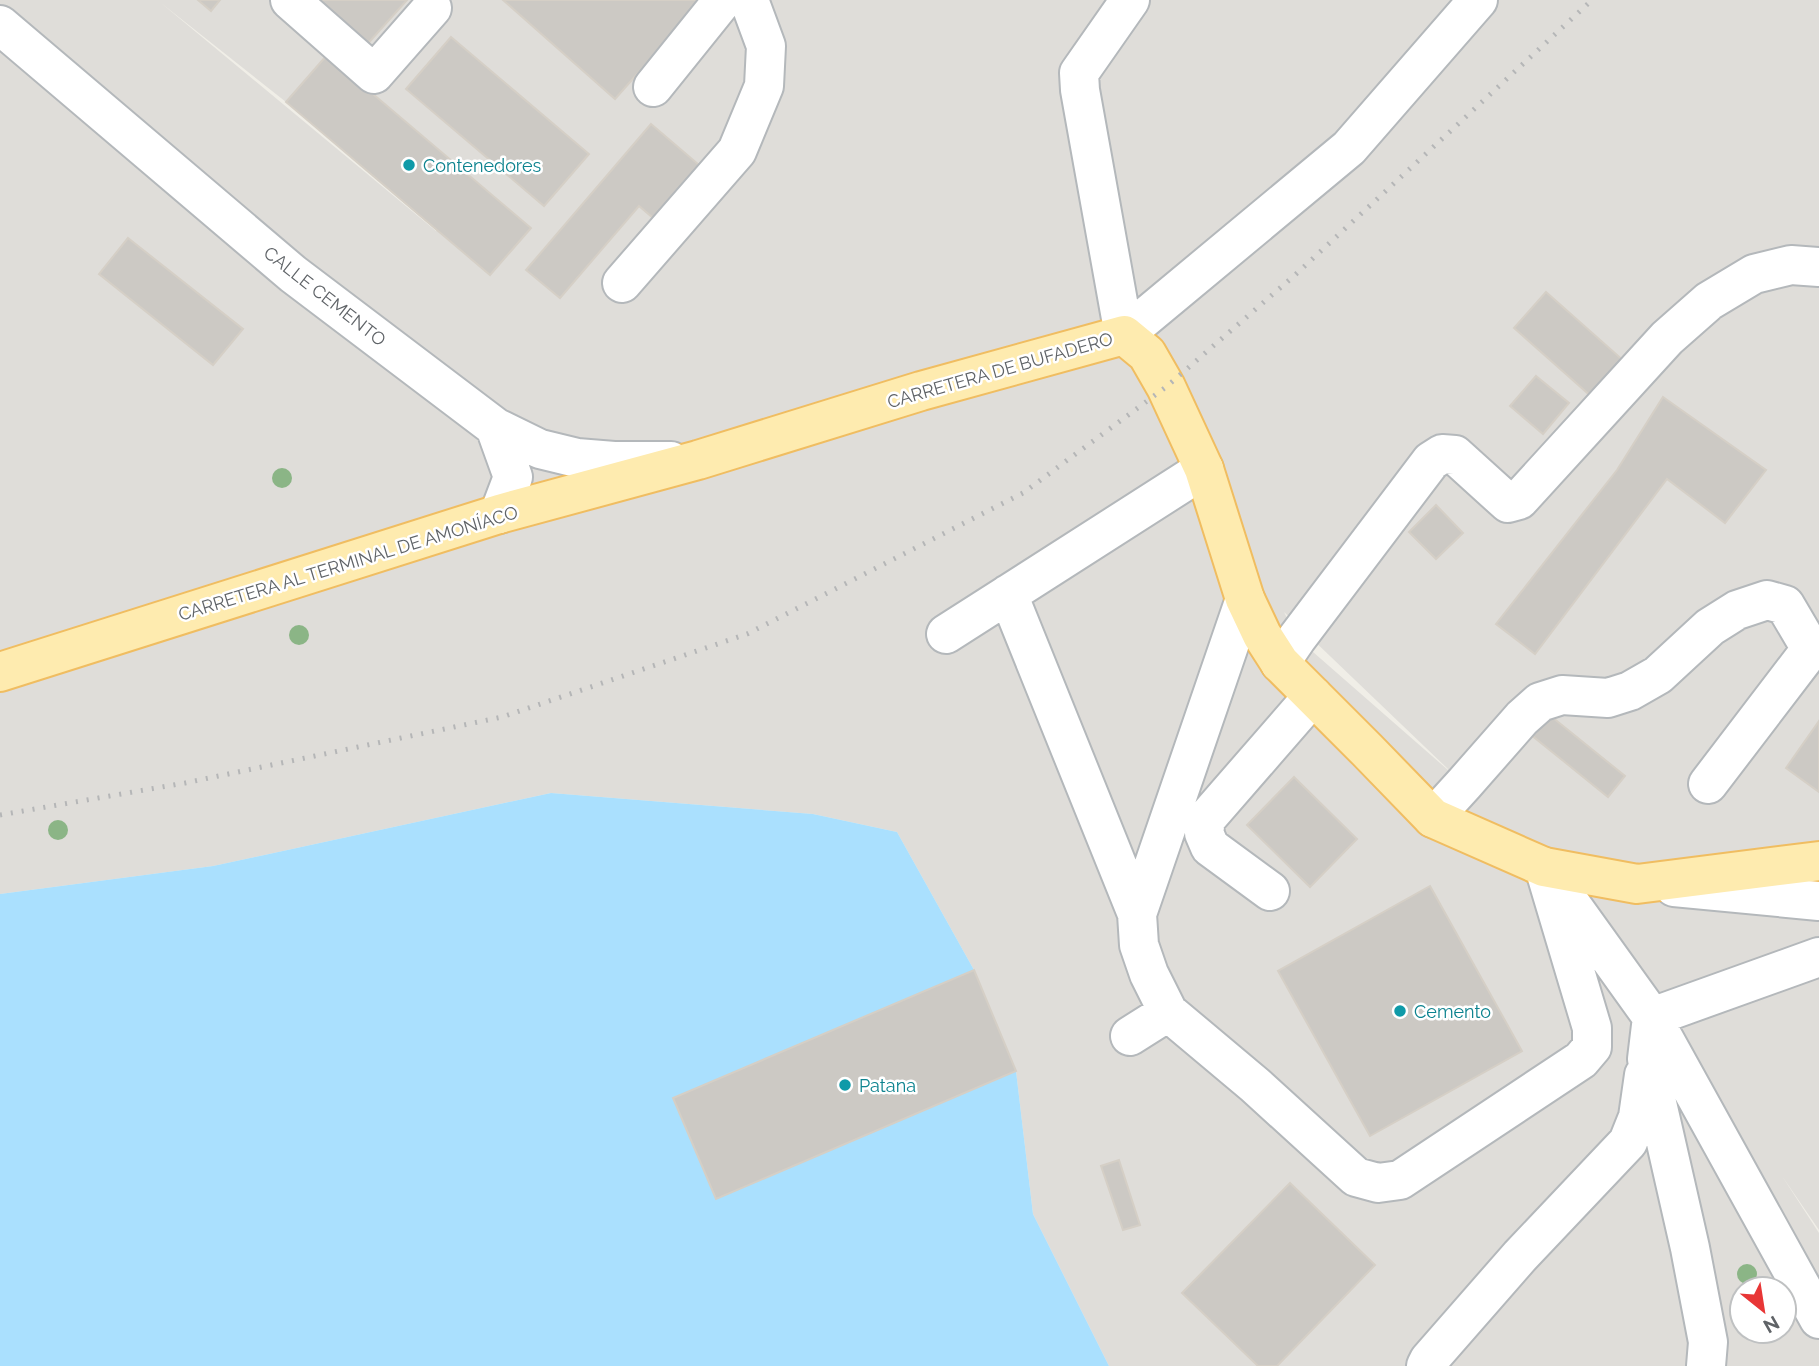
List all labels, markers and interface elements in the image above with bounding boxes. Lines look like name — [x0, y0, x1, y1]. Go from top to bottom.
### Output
place label: Contenedores — [423, 155, 541, 176]
marker: Contenedores — [401, 157, 417, 173]
street label: CALLE CEMENTO — [260, 242, 390, 350]
street label: CARRETERA DE BUFADERO — [885, 328, 1115, 412]
street label: CARRETERA AL TERMINAL DE AMONÍACO — [175, 500, 520, 625]
place label: Cemento — [1414, 1001, 1491, 1022]
marker: Cemento — [1392, 1003, 1408, 1019]
place label: Patana — [859, 1075, 916, 1096]
marker: Patana — [837, 1077, 853, 1093]
north arrow — [1728, 1275, 1798, 1345]
text: N — [1760, 1312, 1783, 1338]

